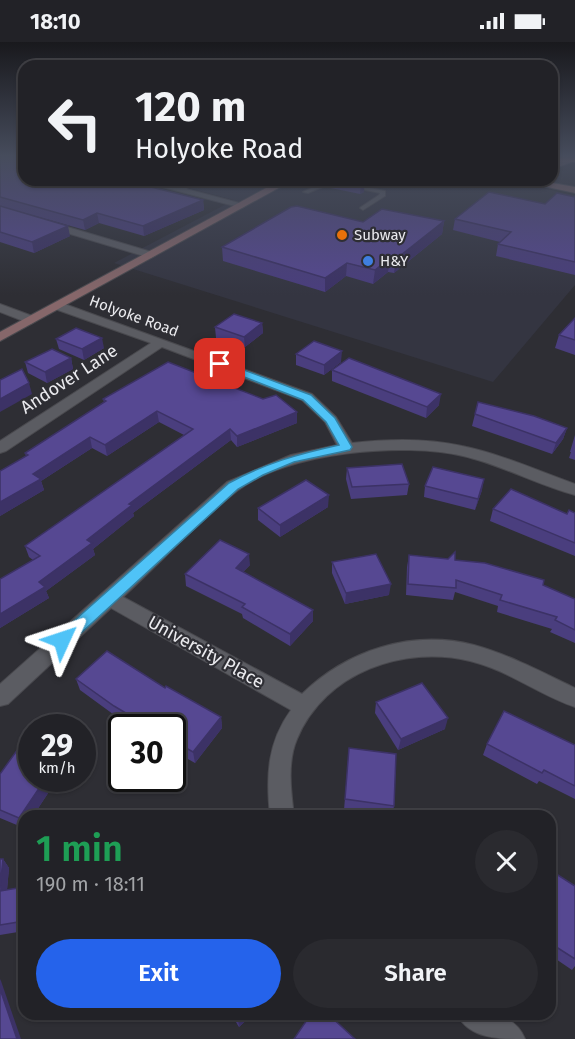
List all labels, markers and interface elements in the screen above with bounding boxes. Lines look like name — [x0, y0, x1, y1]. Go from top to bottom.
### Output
text: 18:10 — [30, 8, 81, 35]
text: 120 m — [135, 82, 246, 132]
icon: left — [36, 84, 114, 162]
text: Holyoke Road — [135, 133, 303, 165]
place label: Subway — [354, 226, 406, 244]
marker: Subway — [335, 228, 349, 242]
place label: H&Y — [380, 252, 409, 270]
marker: H&Y — [361, 254, 375, 268]
street label: Holyoke Road — [87, 292, 181, 340]
pin — [194, 338, 245, 389]
street label: Andover Lane — [16, 339, 122, 419]
icon: arrive — [203, 347, 236, 380]
position arrow — [30, 608, 94, 672]
street label: University Place — [144, 611, 268, 693]
speed limit sign: 30 — [108, 714, 186, 792]
text: 29 — [41, 728, 73, 764]
text: km/h — [38, 759, 76, 777]
text: 1 min — [36, 827, 123, 871]
button: close — [475, 830, 538, 893]
text: 190 m · 18:11 — [36, 872, 145, 896]
button: Exit — [36, 939, 281, 1008]
button: Share — [293, 939, 538, 1008]

